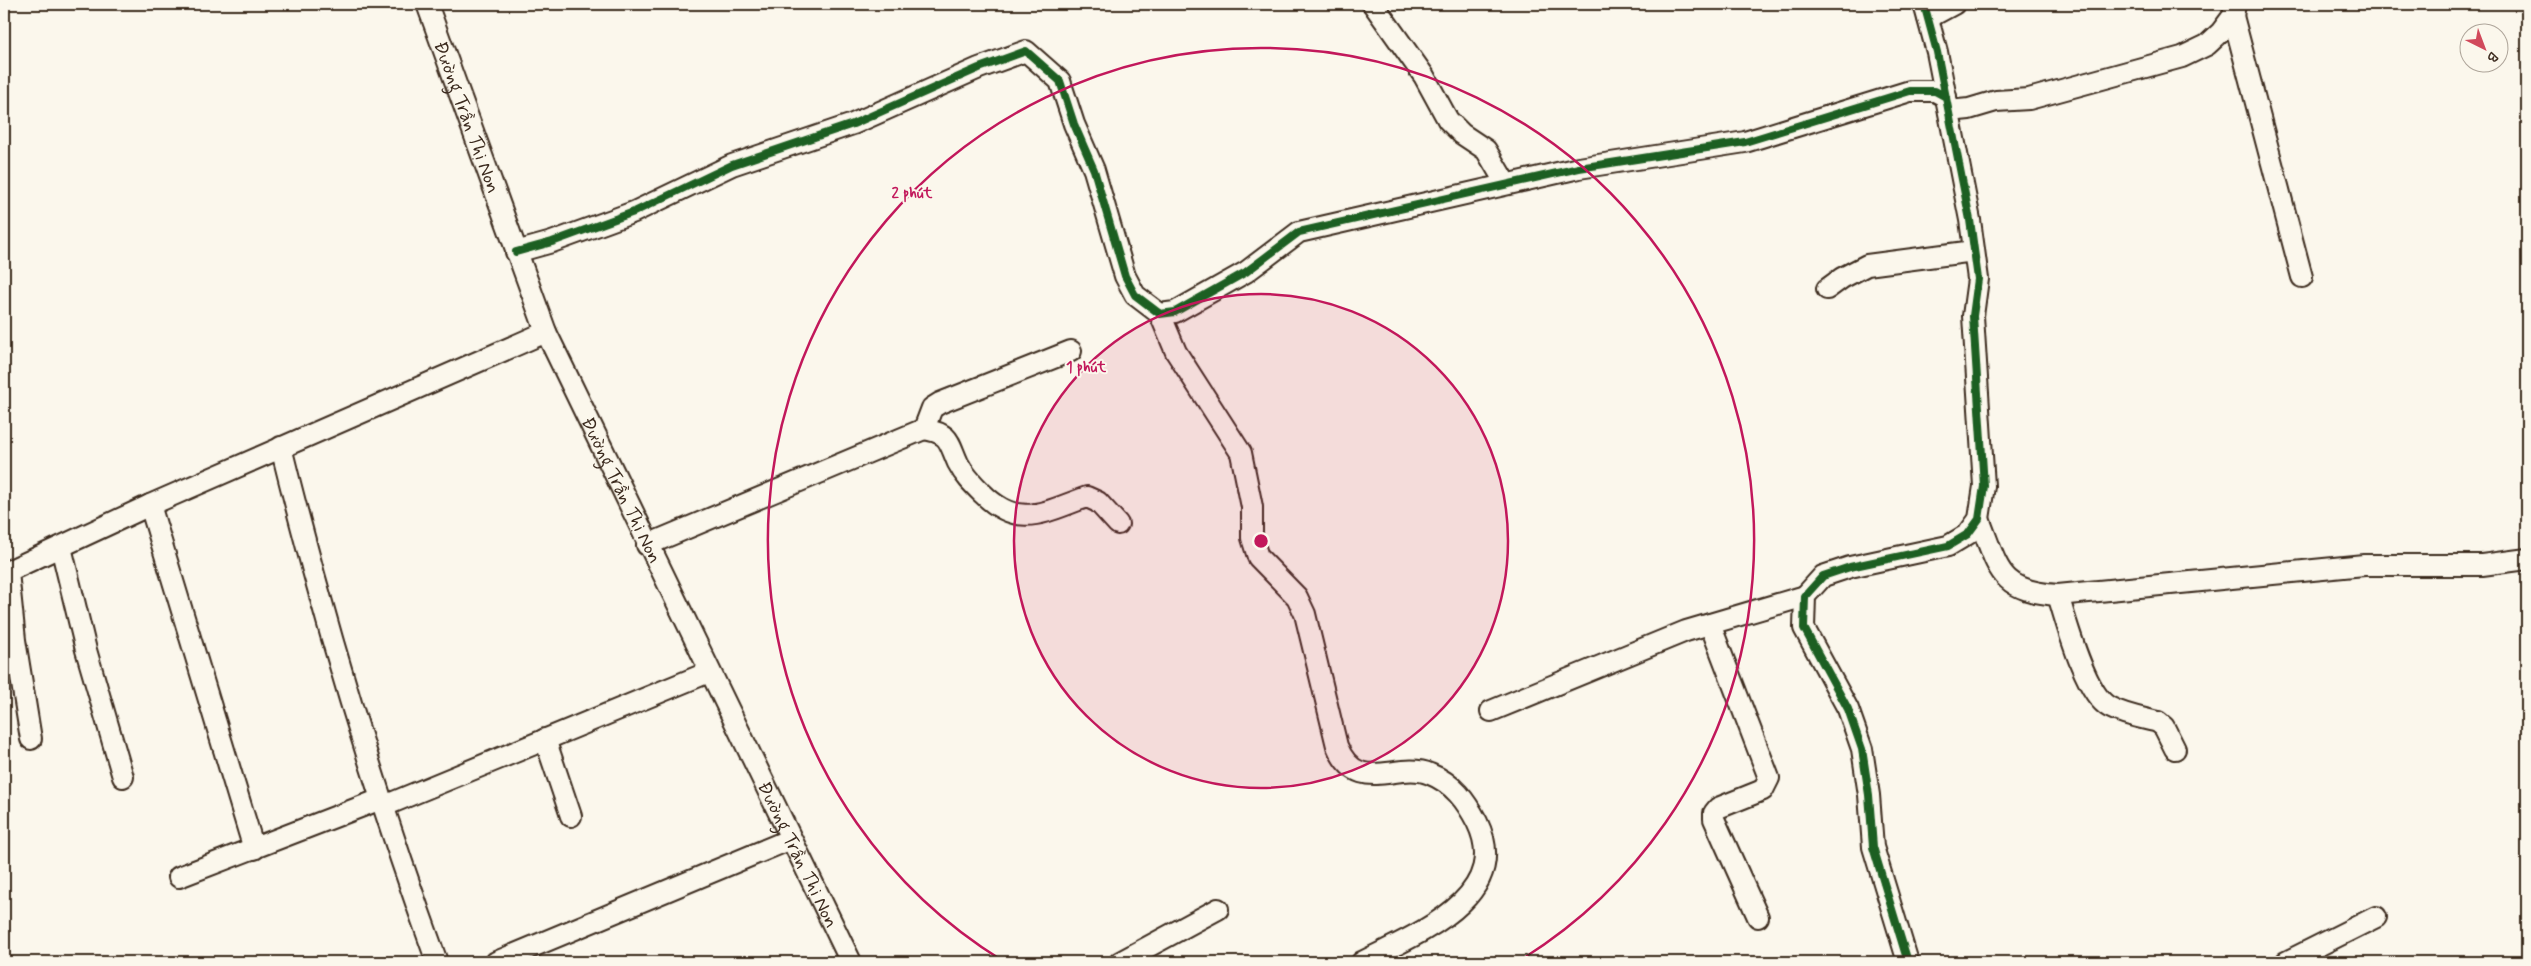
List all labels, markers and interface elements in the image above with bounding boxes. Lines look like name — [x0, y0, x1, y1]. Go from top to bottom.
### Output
north arrow — [2458, 22, 2508, 72]
street label: Đường Trần Thị Non — [427, 38, 506, 197]
text: B — [2483, 47, 2501, 67]
text: 2 phút — [892, 184, 934, 204]
text: 1 phút — [1066, 358, 1107, 378]
street label: Đường Trần Thị Non — [575, 413, 667, 568]
centre of rings — [1252, 532, 1270, 550]
street label: Đường Trần Thị Non — [751, 777, 844, 932]

